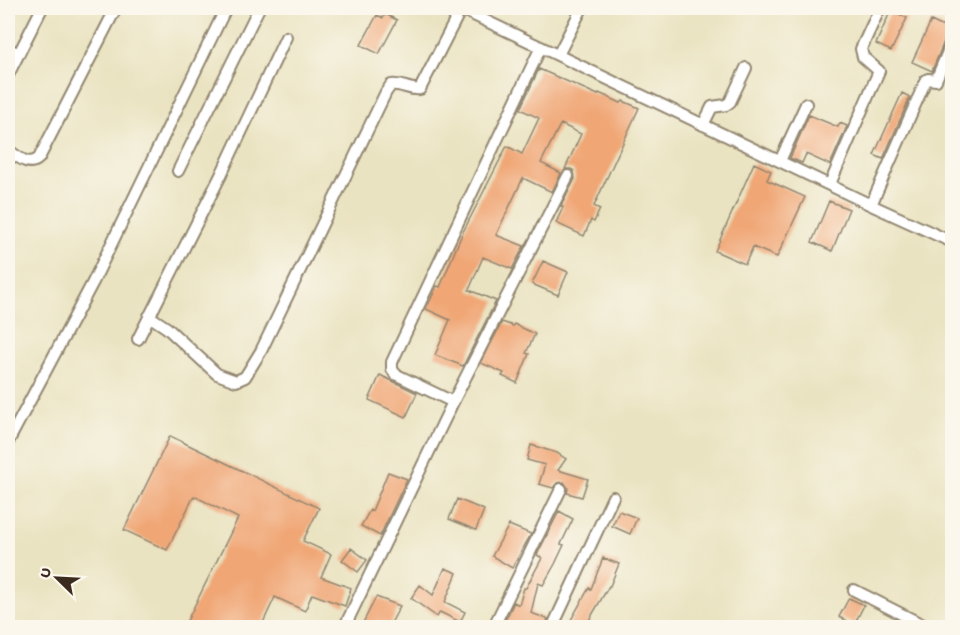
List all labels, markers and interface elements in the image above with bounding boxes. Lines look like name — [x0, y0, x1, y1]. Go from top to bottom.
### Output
north arrow — [27, 548, 87, 608]
text: U — [36, 565, 57, 581]

